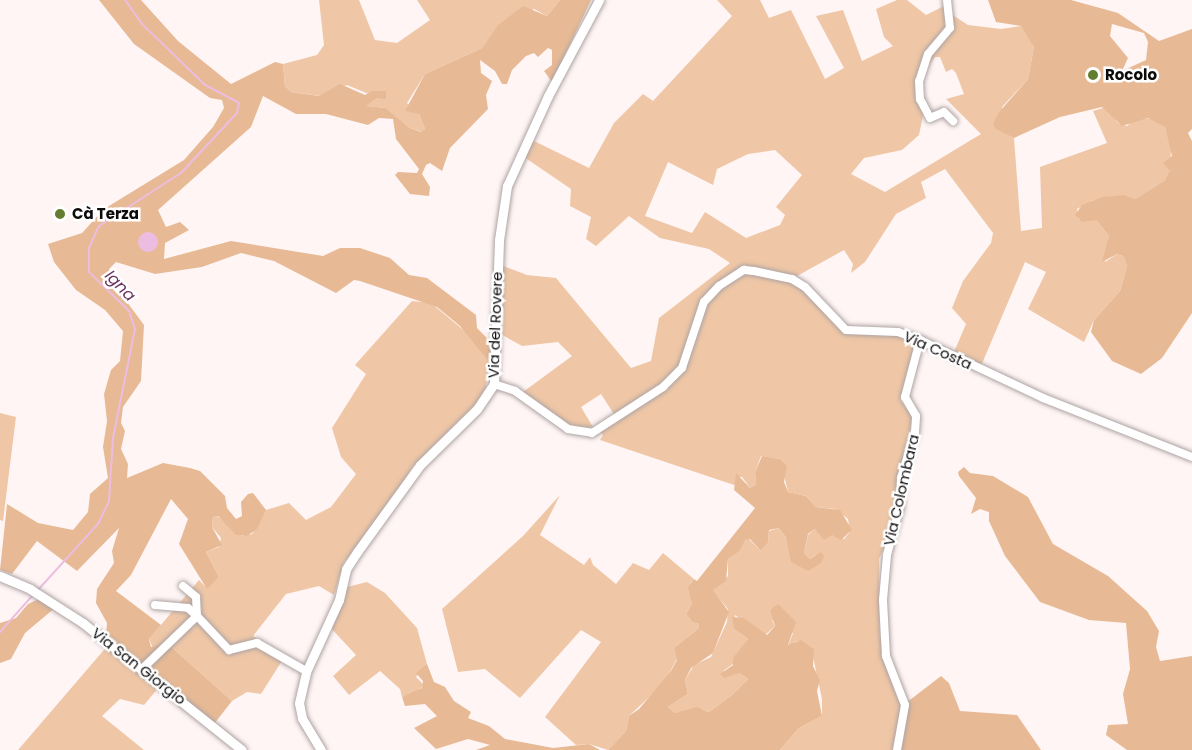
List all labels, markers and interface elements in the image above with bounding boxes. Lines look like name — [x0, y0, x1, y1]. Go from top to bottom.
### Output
place label: Rocolo — [1105, 66, 1157, 84]
marker: Rocolo — [1086, 68, 1100, 82]
place label: Cà Terza — [72, 205, 139, 223]
marker: Cà Terza — [53, 207, 67, 221]
water label: Igna — [101, 266, 139, 306]
street label: Via del Rovere — [484, 271, 506, 379]
street label: Via Costa — [901, 327, 975, 373]
street label: Via Colombara — [879, 432, 923, 548]
street label: Via San Giorgio — [88, 624, 190, 708]

